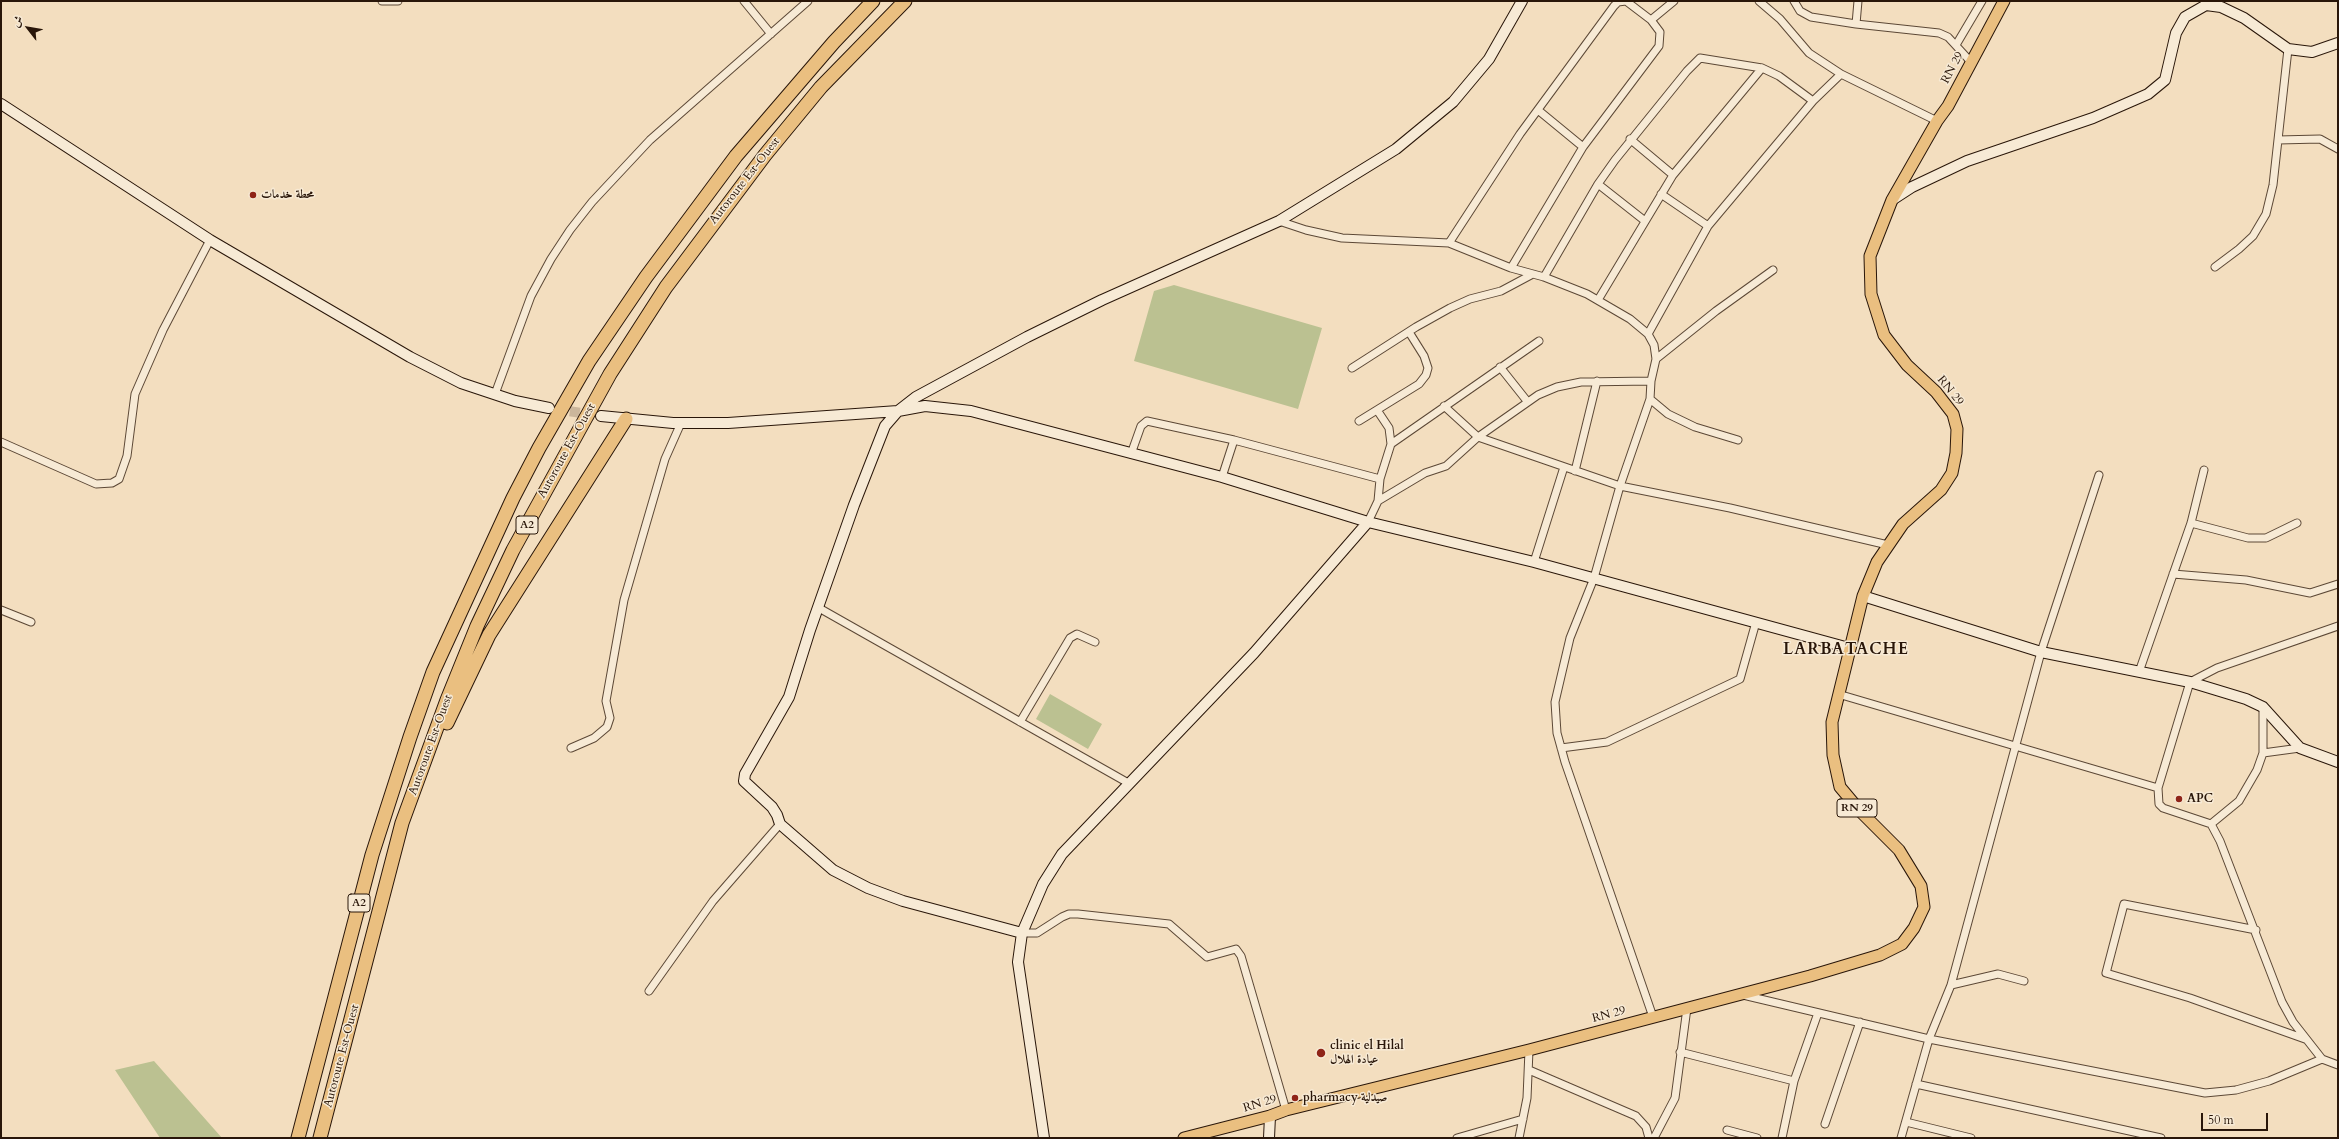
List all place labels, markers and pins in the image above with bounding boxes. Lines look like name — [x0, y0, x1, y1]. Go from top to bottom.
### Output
place label: محطة خدمات — [261, 188, 314, 202]
marker: محطة خدمات — [248, 190, 258, 200]
place label: APC — [2187, 792, 2213, 806]
marker: APC — [2174, 794, 2184, 804]
place label: clinic el Hilal عيادة الهلال — [1330, 1039, 1404, 1067]
marker: clinic el Hilal عيادة الهلال — [1315, 1047, 1327, 1059]
place label: pharmacy صيدلية — [1303, 1091, 1387, 1105]
marker: pharmacy صيدلية — [1290, 1093, 1300, 1103]

